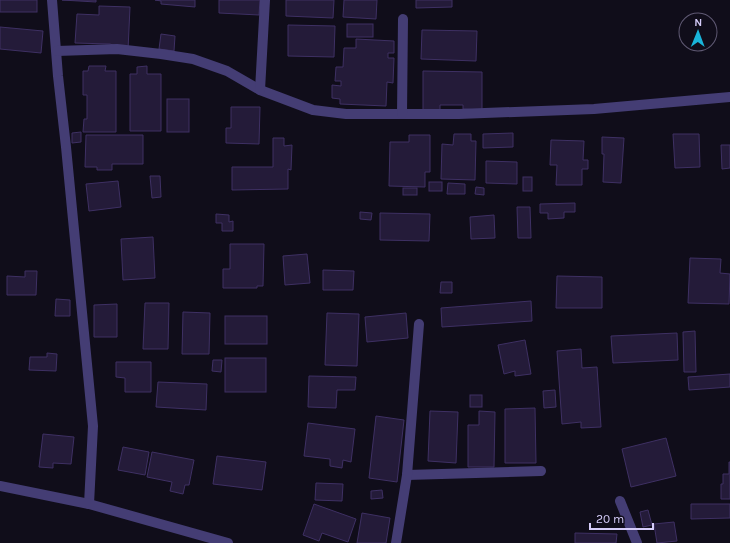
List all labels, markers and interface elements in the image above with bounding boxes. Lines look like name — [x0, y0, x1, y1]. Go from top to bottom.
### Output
north arrow — [678, 12, 718, 52]
text: N — [694, 16, 702, 29]
scale bar — [590, 505, 653, 531]
text: 20 m — [596, 512, 624, 526]

